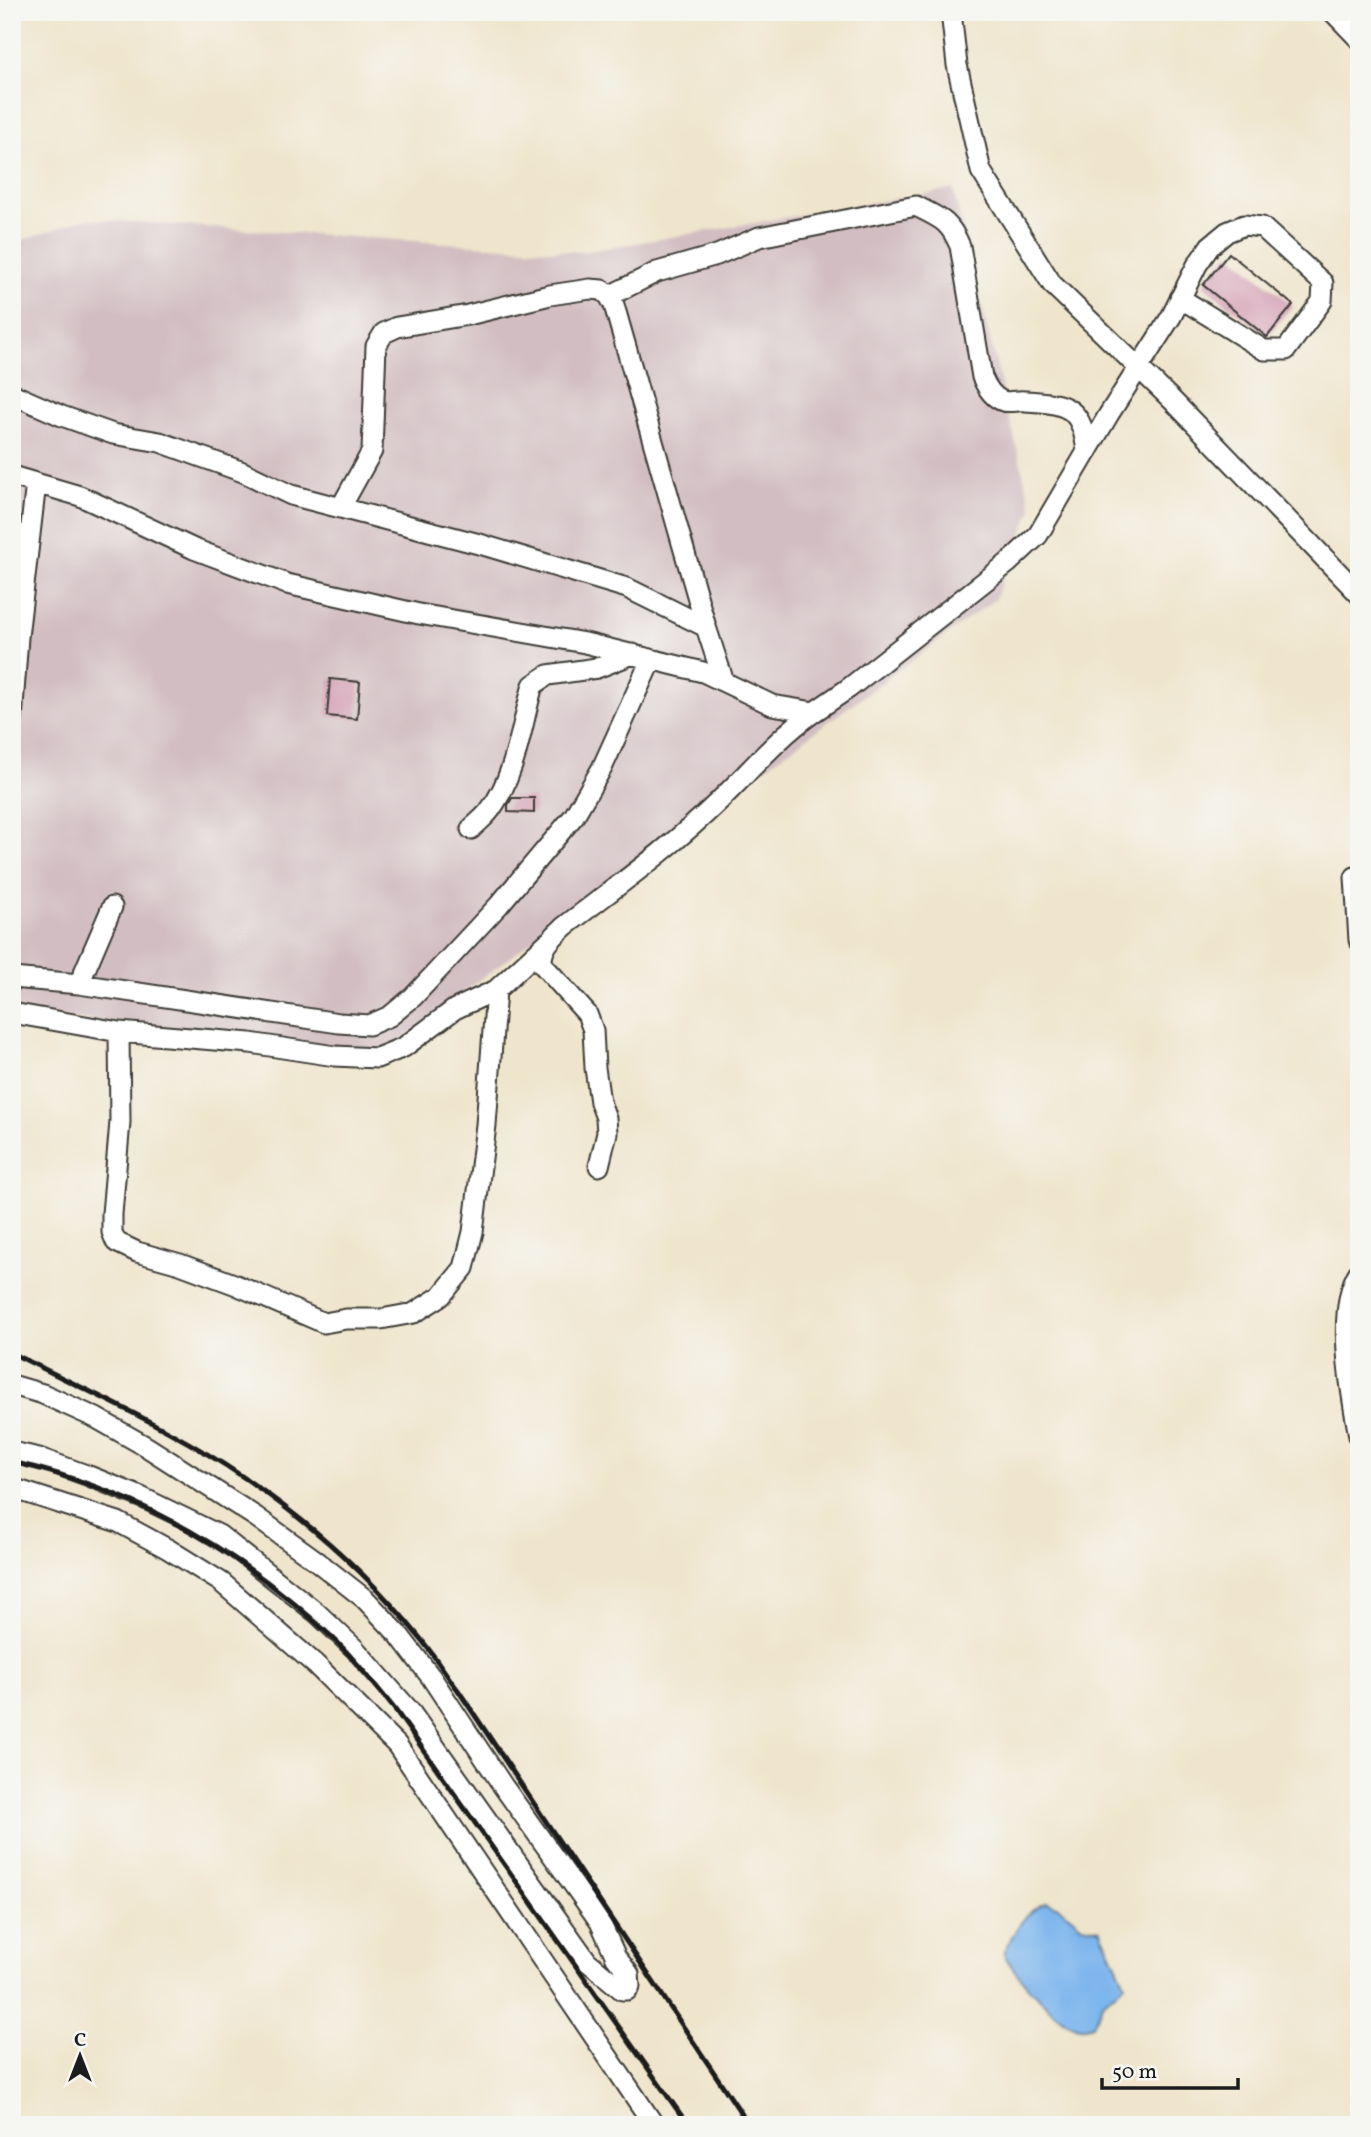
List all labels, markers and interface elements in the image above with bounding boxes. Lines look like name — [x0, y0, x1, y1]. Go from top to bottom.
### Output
north arrow — [46, 2022, 116, 2092]
text: С — [74, 2028, 86, 2054]
scale bar — [1102, 2046, 1238, 2090]
text: 50 m — [1112, 2058, 1157, 2087]

